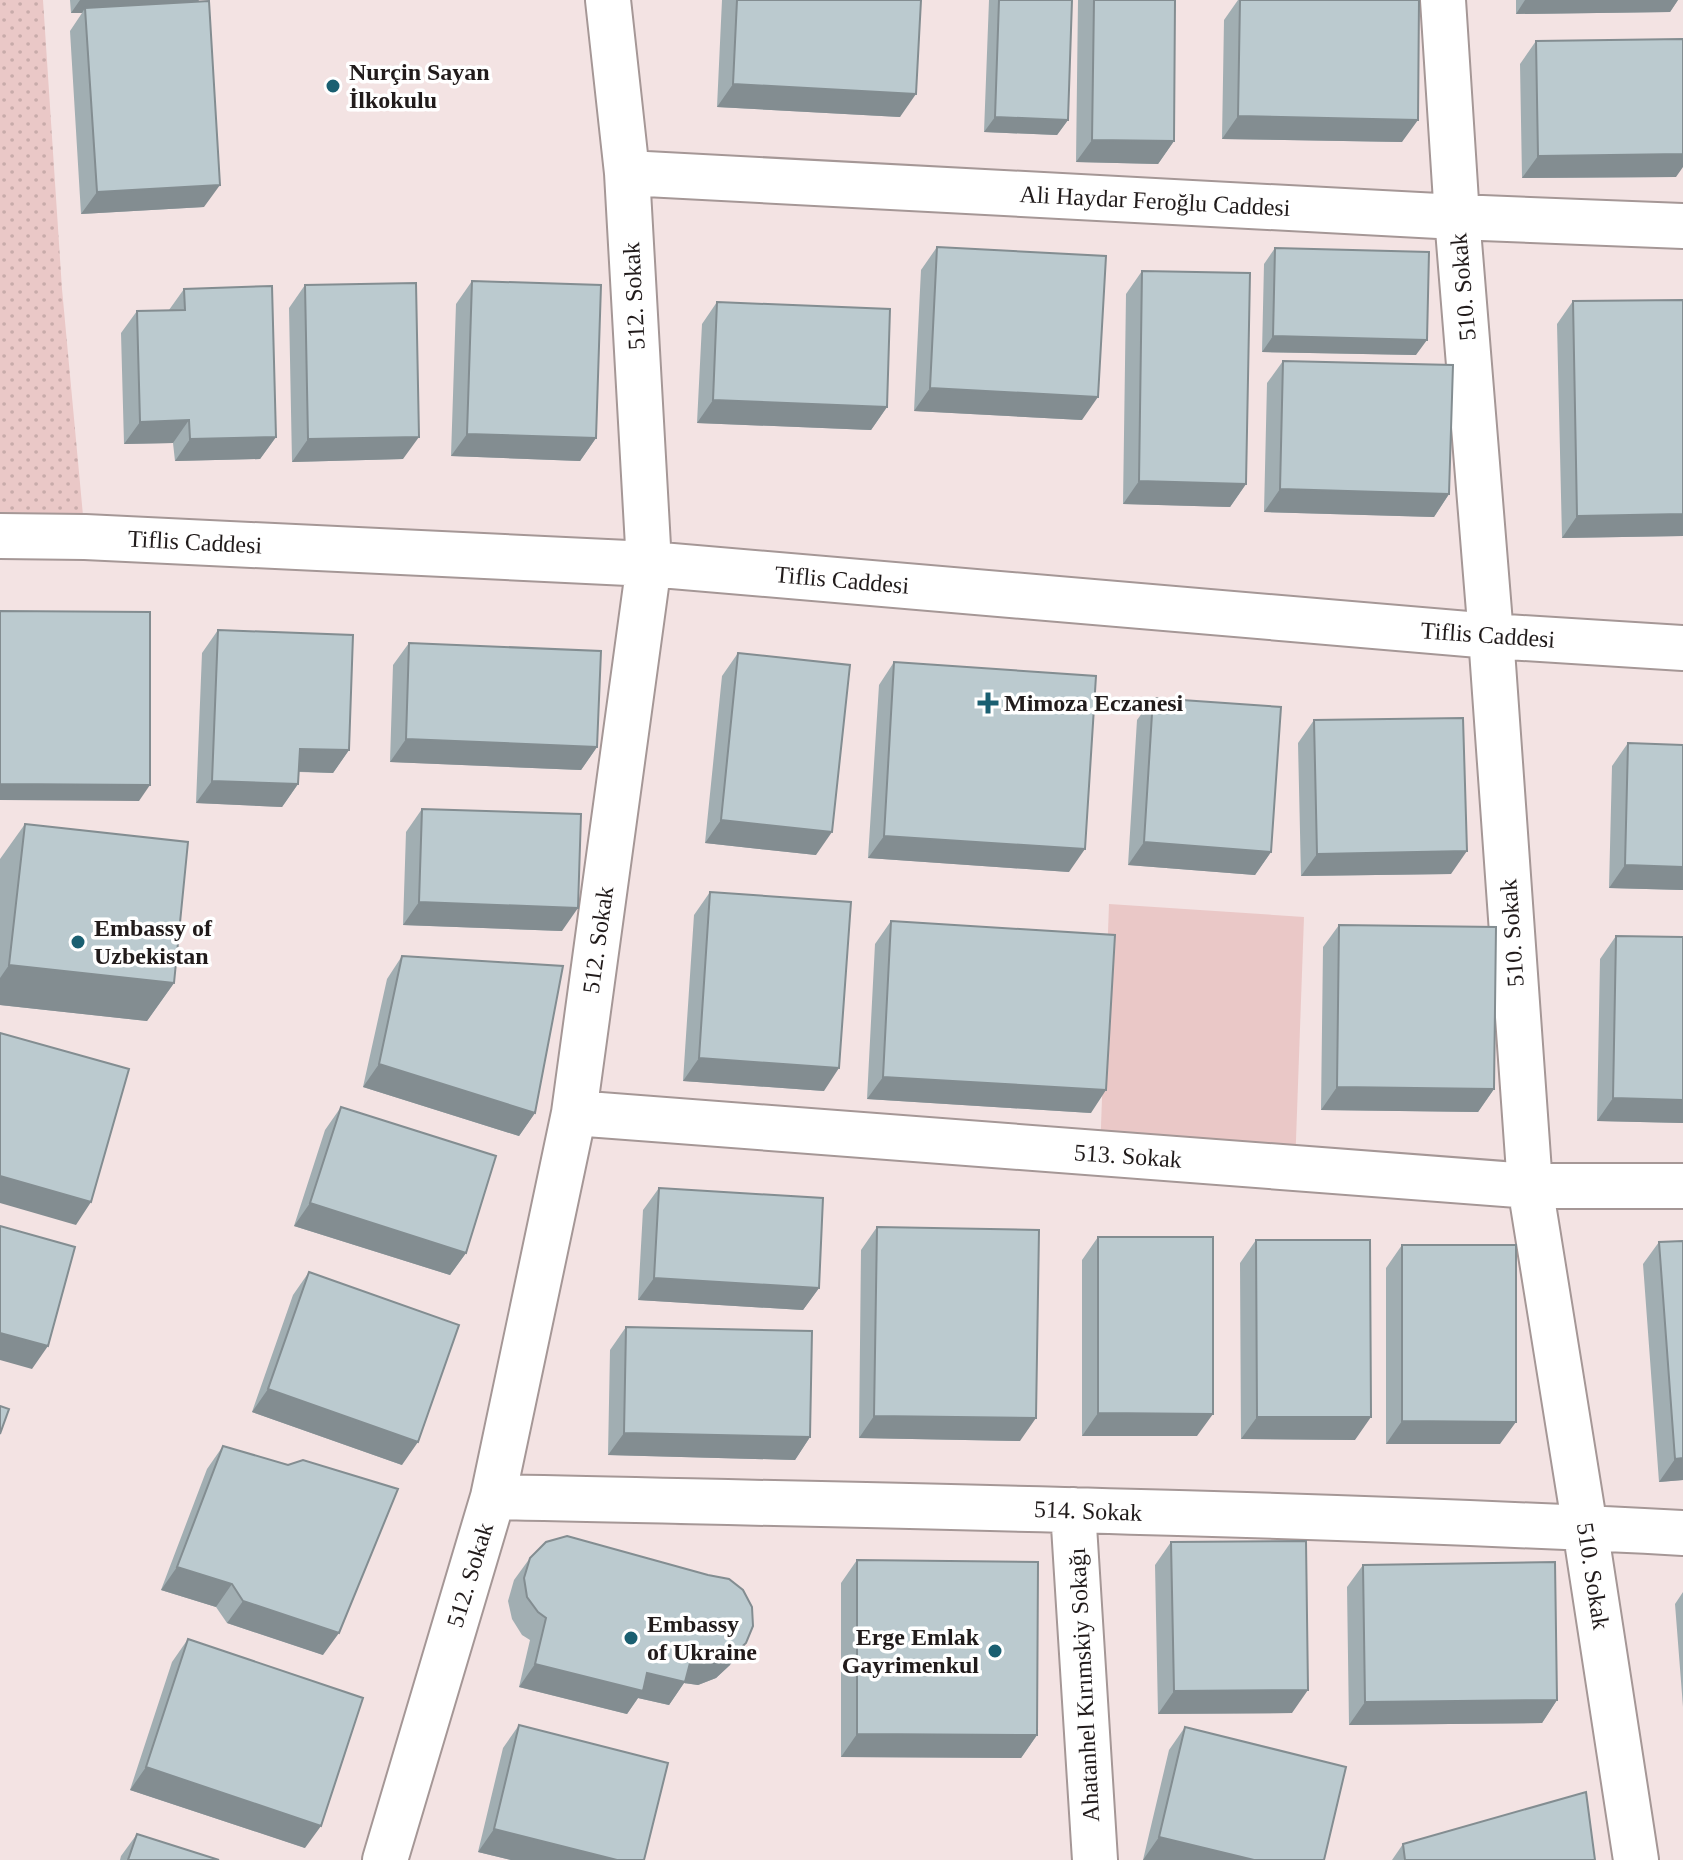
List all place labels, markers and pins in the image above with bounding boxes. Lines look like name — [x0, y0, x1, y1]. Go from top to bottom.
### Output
place label: Nurçin Sayan İlkokulu — [349, 59, 490, 113]
marker: Nurçin Sayan İlkokulu — [324, 77, 342, 95]
place label: Mimoza Eczanesi — [1004, 690, 1184, 716]
marker: Mimoza Eczanesi — [979, 694, 997, 712]
place label: Embassy of Uzbekistan — [94, 915, 213, 969]
marker: Embassy of Uzbekistan — [69, 933, 87, 951]
place label: Embassy of Ukraine — [647, 1611, 757, 1665]
place label: Erge Emlak Gayrimenkul — [842, 1624, 980, 1678]
marker: Embassy of Ukraine — [622, 1629, 640, 1647]
marker: Erge Emlak Gayrimenkul — [986, 1642, 1004, 1660]

